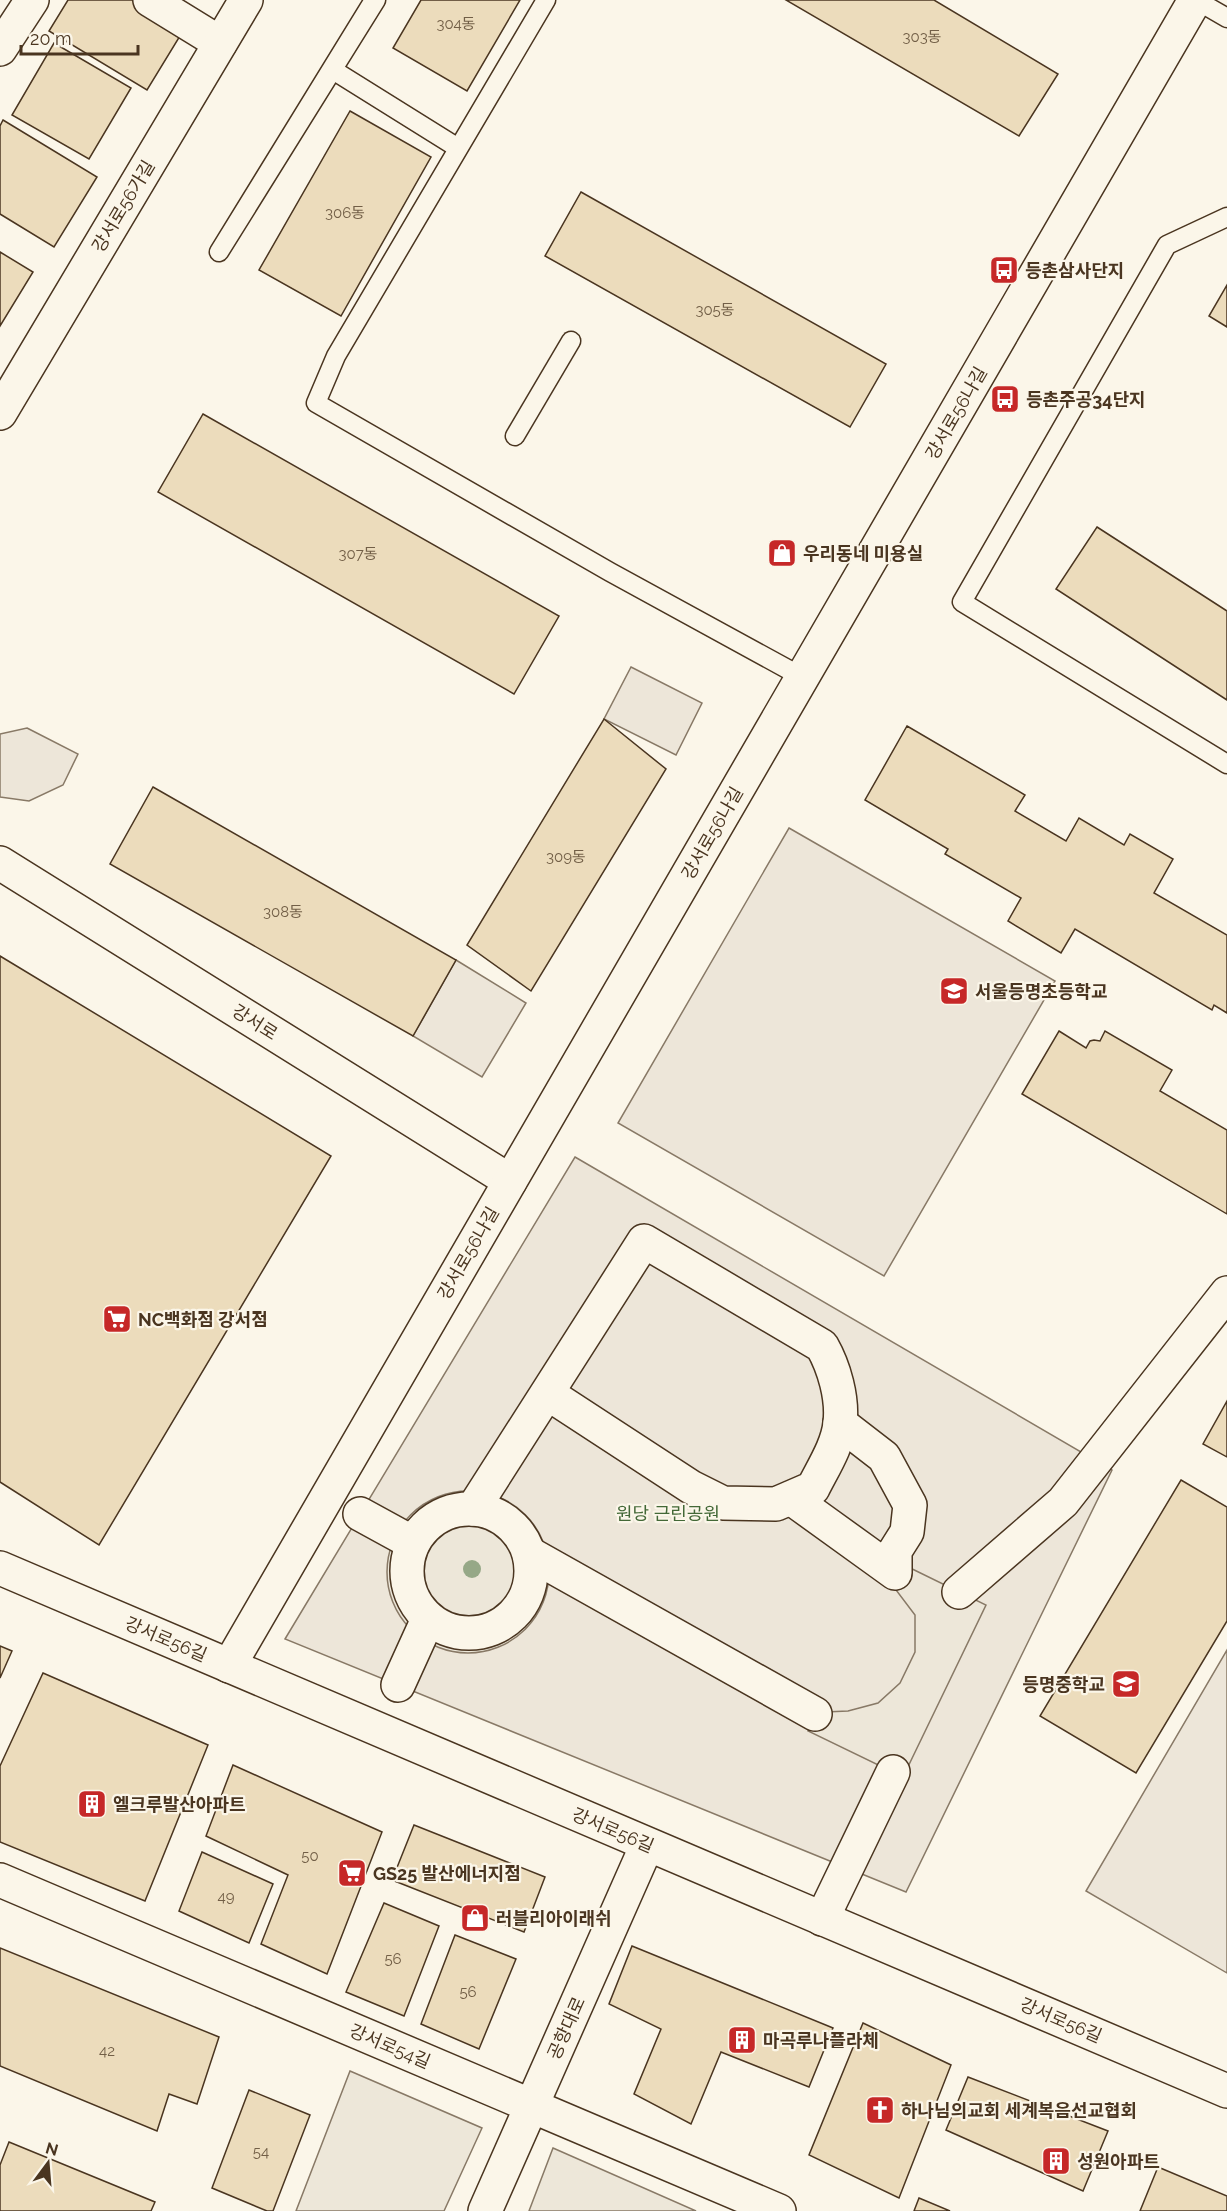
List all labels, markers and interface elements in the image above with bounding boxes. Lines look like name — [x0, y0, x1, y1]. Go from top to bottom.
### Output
house number: 304동 — [436, 15, 476, 33]
scale bar — [21, 18, 138, 56]
text: 20 m — [30, 28, 72, 49]
house number: 303동 — [902, 28, 942, 46]
street label: 강서로56가길 — [87, 156, 159, 256]
house number: 306동 — [325, 204, 365, 222]
bus stop icon: 등촌삼사단지 — [988, 254, 1020, 286]
place label: 등촌삼사단지 — [1025, 260, 1124, 281]
house number: 305동 — [695, 301, 735, 319]
street label: 강서로56나길 — [921, 363, 991, 463]
bus stop icon: 등촌주공34단지 — [989, 383, 1021, 415]
place label: 등촌주공34단지 — [1026, 389, 1146, 410]
shop icon: 우리동네 미용실 — [766, 537, 798, 569]
place label: 우리동네 미용실 — [803, 543, 923, 564]
house number: 307동 — [339, 545, 377, 563]
street label: 강서로56나길 — [677, 783, 747, 883]
house number: 309동 — [546, 848, 586, 866]
house number: 308동 — [263, 903, 303, 921]
school or university icon: 서울등명초등학교 — [938, 975, 970, 1007]
place label: 서울등명초등학교 — [975, 981, 1107, 1002]
street label: 강서로 — [228, 1000, 282, 1044]
street label: 강서로56나길 — [433, 1203, 503, 1303]
supermarket icon: NC백화점 강서점 — [101, 1303, 133, 1335]
place label: NC백화점 강서점 — [138, 1309, 268, 1330]
park label: 원당 근린공원 — [616, 1503, 720, 1524]
street label: 강서로56길 — [122, 1612, 210, 1666]
school or university icon: 등명중학교 — [1110, 1668, 1142, 1700]
place label: 등명중학교 — [1022, 1674, 1105, 1695]
building icon: 엘크루발산아파트 — [76, 1788, 108, 1820]
place label: 엘크루발산아파트 — [113, 1794, 245, 1815]
street label: 강서로56길 — [569, 1803, 657, 1857]
house number: 50 — [301, 1847, 319, 1865]
supermarket icon: GS25 발산에너지점 — [336, 1857, 368, 1889]
place label: GS25 발산에너지점 — [373, 1863, 521, 1884]
house number: 49 — [218, 1888, 235, 1906]
shop icon: 러블리아이래쉬 — [459, 1902, 491, 1934]
place label: 러블리아이래쉬 — [496, 1908, 612, 1929]
house number: 56 — [384, 1950, 402, 1968]
house number: 56 — [459, 1983, 477, 2001]
street label: 공항대로 — [543, 1993, 589, 2063]
street label: 강서로56길 — [1017, 1993, 1105, 2047]
street label: 강서로54길 — [346, 2020, 434, 2072]
building icon: 마곡루나플라체 — [726, 2024, 758, 2056]
place label: 마곡루나플라체 — [763, 2030, 879, 2051]
house number: 42 — [99, 2042, 115, 2060]
church icon: 하나님의교회 세계복음선교협회 — [864, 2094, 896, 2126]
place label: 하나님의교회 세계복음선교협회 — [901, 2100, 1137, 2121]
north arrow — [18, 2133, 78, 2193]
text: N — [44, 2138, 60, 2160]
house number: 54 — [253, 2143, 269, 2161]
building icon: 성원아파트 — [1040, 2145, 1072, 2177]
place label: 성원아파트 — [1077, 2151, 1160, 2172]

